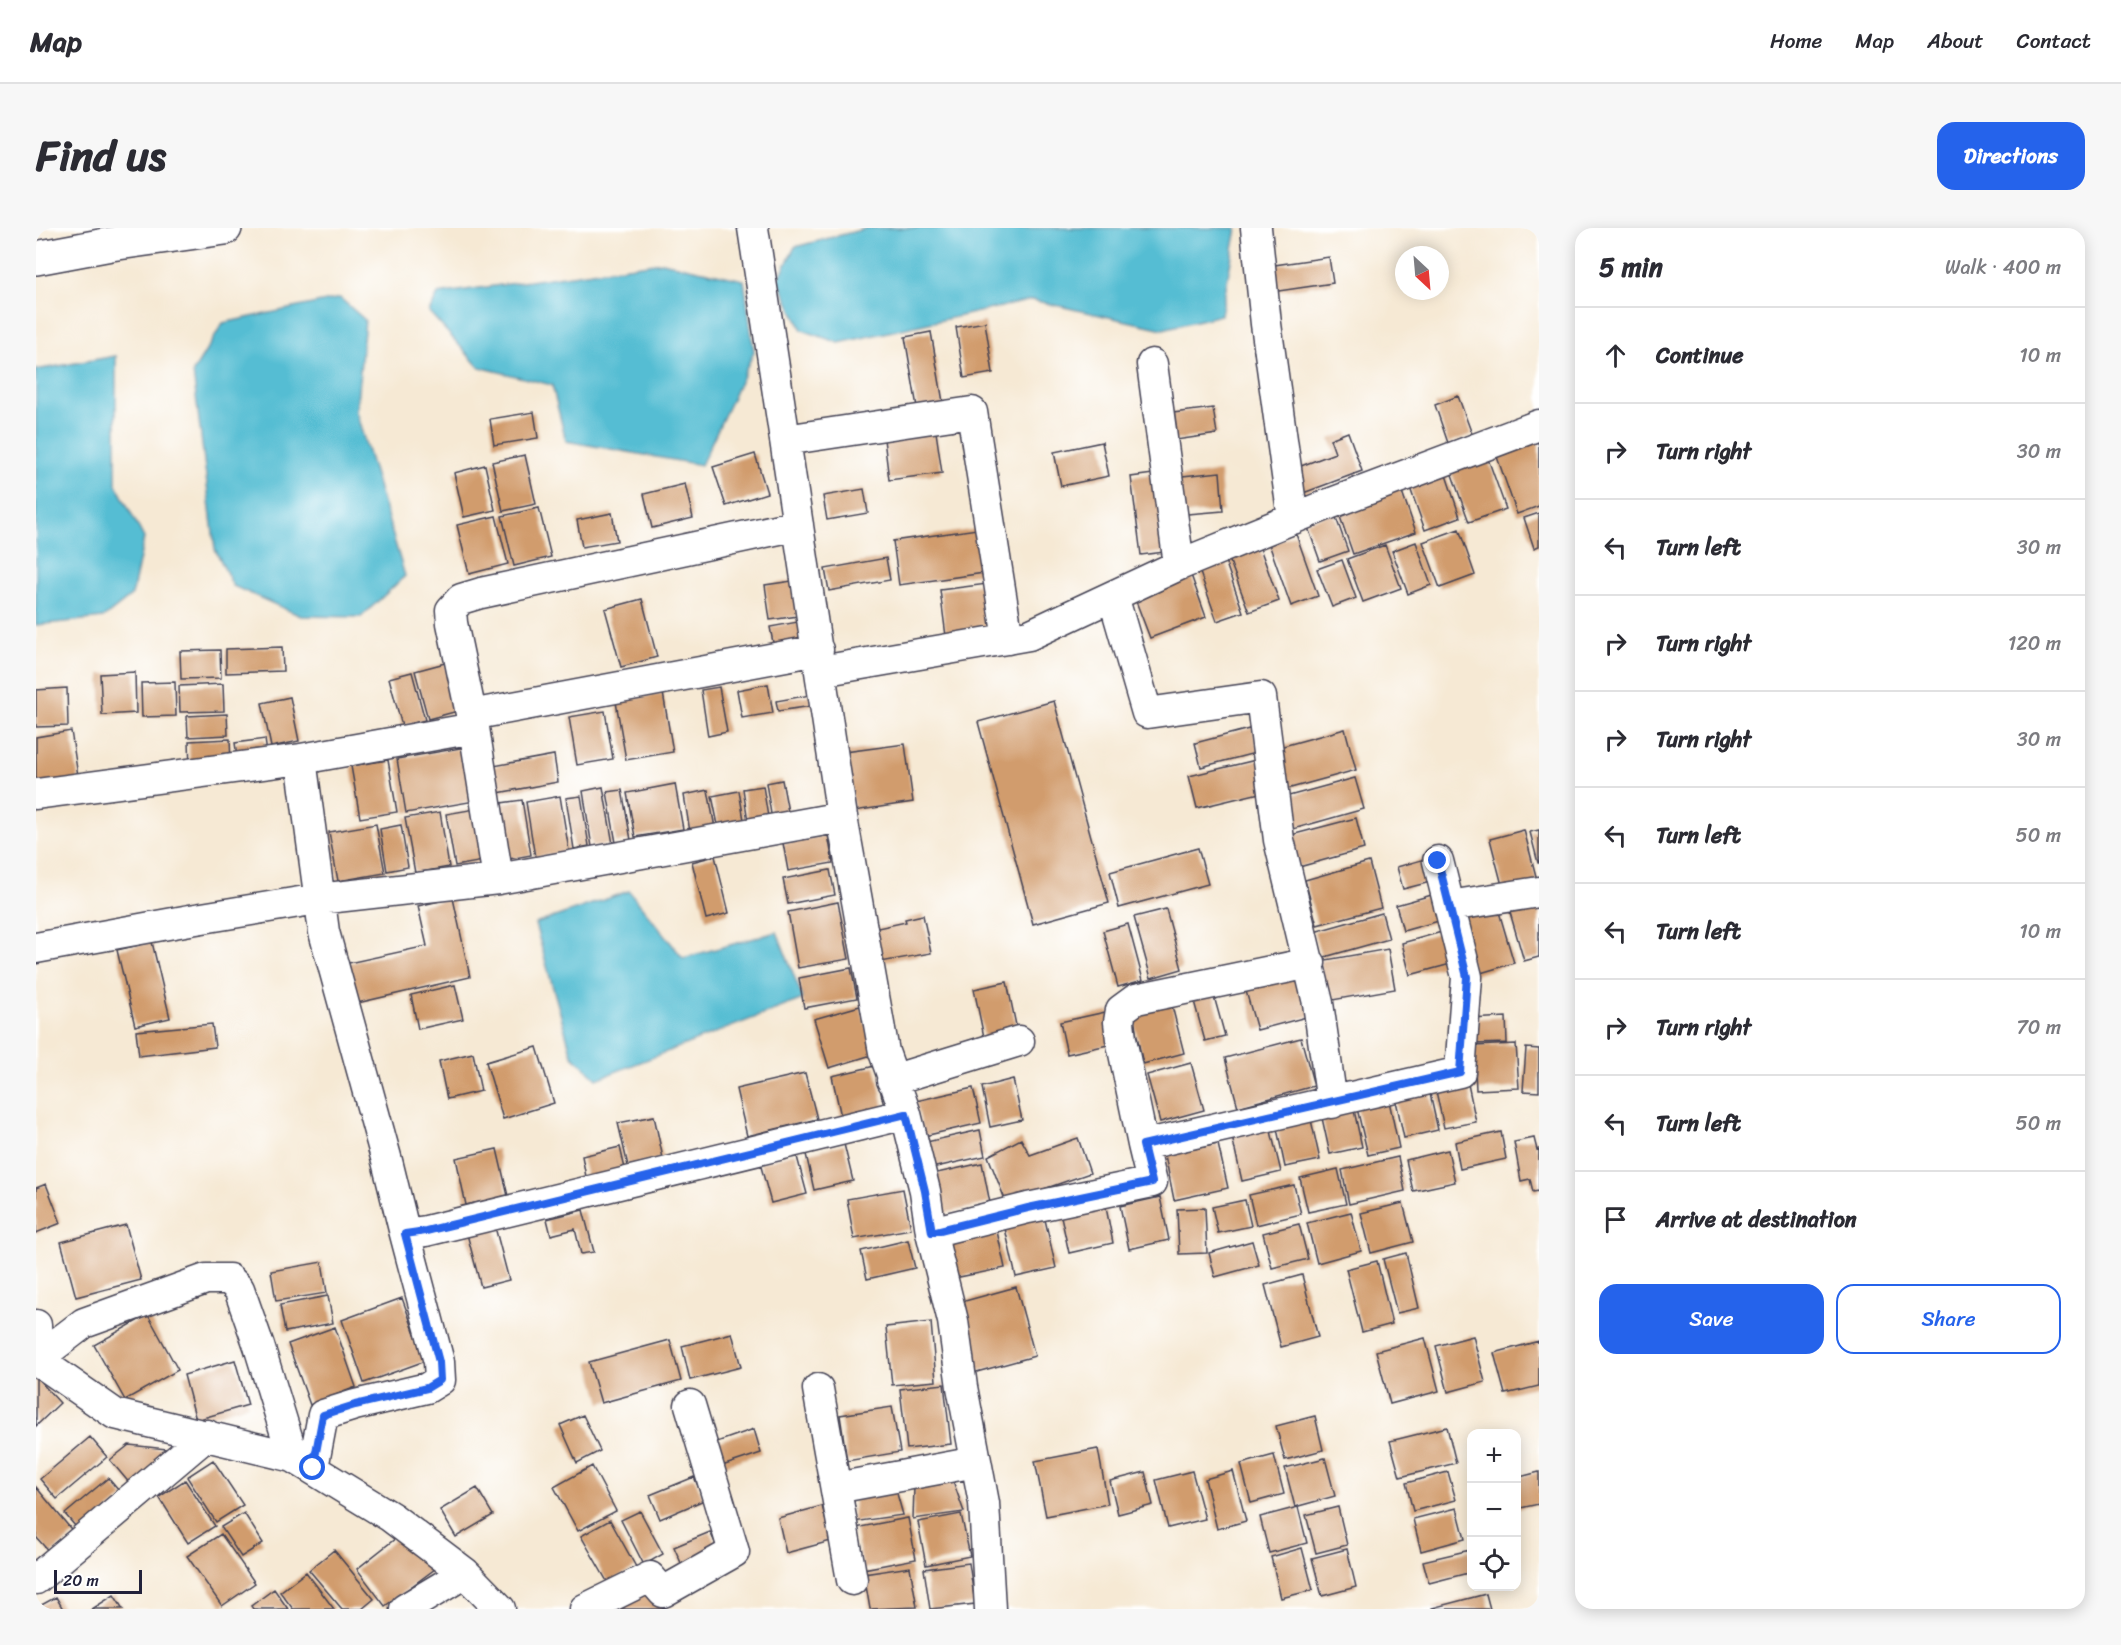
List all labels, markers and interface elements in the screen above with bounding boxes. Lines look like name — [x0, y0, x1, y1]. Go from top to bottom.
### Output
text: Map — [30, 17, 82, 66]
text: Home — [1770, 22, 1822, 60]
text: Map — [1855, 22, 1894, 60]
text: About — [1927, 22, 1984, 60]
text: Contact — [2017, 22, 2091, 60]
text: Find us — [36, 119, 166, 193]
button: Directions — [1937, 122, 2085, 190]
text: 5 min — [1599, 244, 1663, 290]
north arrow — [1395, 246, 1449, 300]
text: Walk · 400 m — [1945, 250, 2061, 285]
text: Continue — [1656, 336, 1744, 375]
text: 10 m — [2019, 338, 2061, 373]
icon: ahead — [1599, 339, 1632, 372]
text: Turn right — [1656, 432, 1751, 471]
text: 30 m — [2017, 434, 2061, 469]
icon: right — [1599, 435, 1632, 468]
text: Turn left — [1656, 528, 1741, 567]
text: 30 m — [2017, 530, 2061, 565]
icon: left — [1599, 531, 1632, 564]
text: Turn right — [1656, 624, 1751, 663]
text: 120 m — [2008, 626, 2061, 661]
icon: right — [1599, 627, 1632, 660]
text: Turn right — [1656, 720, 1751, 759]
text: 30 m — [2017, 722, 2061, 757]
icon: right — [1599, 723, 1632, 756]
text: Turn left — [1656, 816, 1741, 855]
text: 50 m — [2016, 818, 2061, 853]
icon: left — [1599, 819, 1632, 852]
route end — [1424, 847, 1450, 873]
text: Turn left — [1656, 912, 1741, 951]
text: 10 m — [2019, 914, 2061, 949]
icon: left — [1599, 915, 1632, 948]
text: Turn right — [1656, 1008, 1751, 1047]
text: 70 m — [2016, 1010, 2061, 1045]
icon: right — [1599, 1011, 1632, 1044]
text: Turn left — [1656, 1104, 1741, 1143]
text: 50 m — [2016, 1106, 2061, 1141]
icon: left — [1599, 1107, 1632, 1140]
text: Arrive at destination — [1656, 1200, 1857, 1239]
icon: arrive — [1599, 1203, 1632, 1236]
button: Save — [1599, 1284, 1824, 1354]
button: Share — [1836, 1284, 2061, 1354]
map controls — [1467, 1429, 1521, 1591]
button: + — [1467, 1429, 1521, 1483]
route start — [299, 1454, 325, 1480]
button: − — [1467, 1483, 1521, 1537]
button: locate — [1467, 1537, 1521, 1591]
text: 20 m — [63, 1566, 99, 1595]
scale bar — [54, 1567, 142, 1594]

